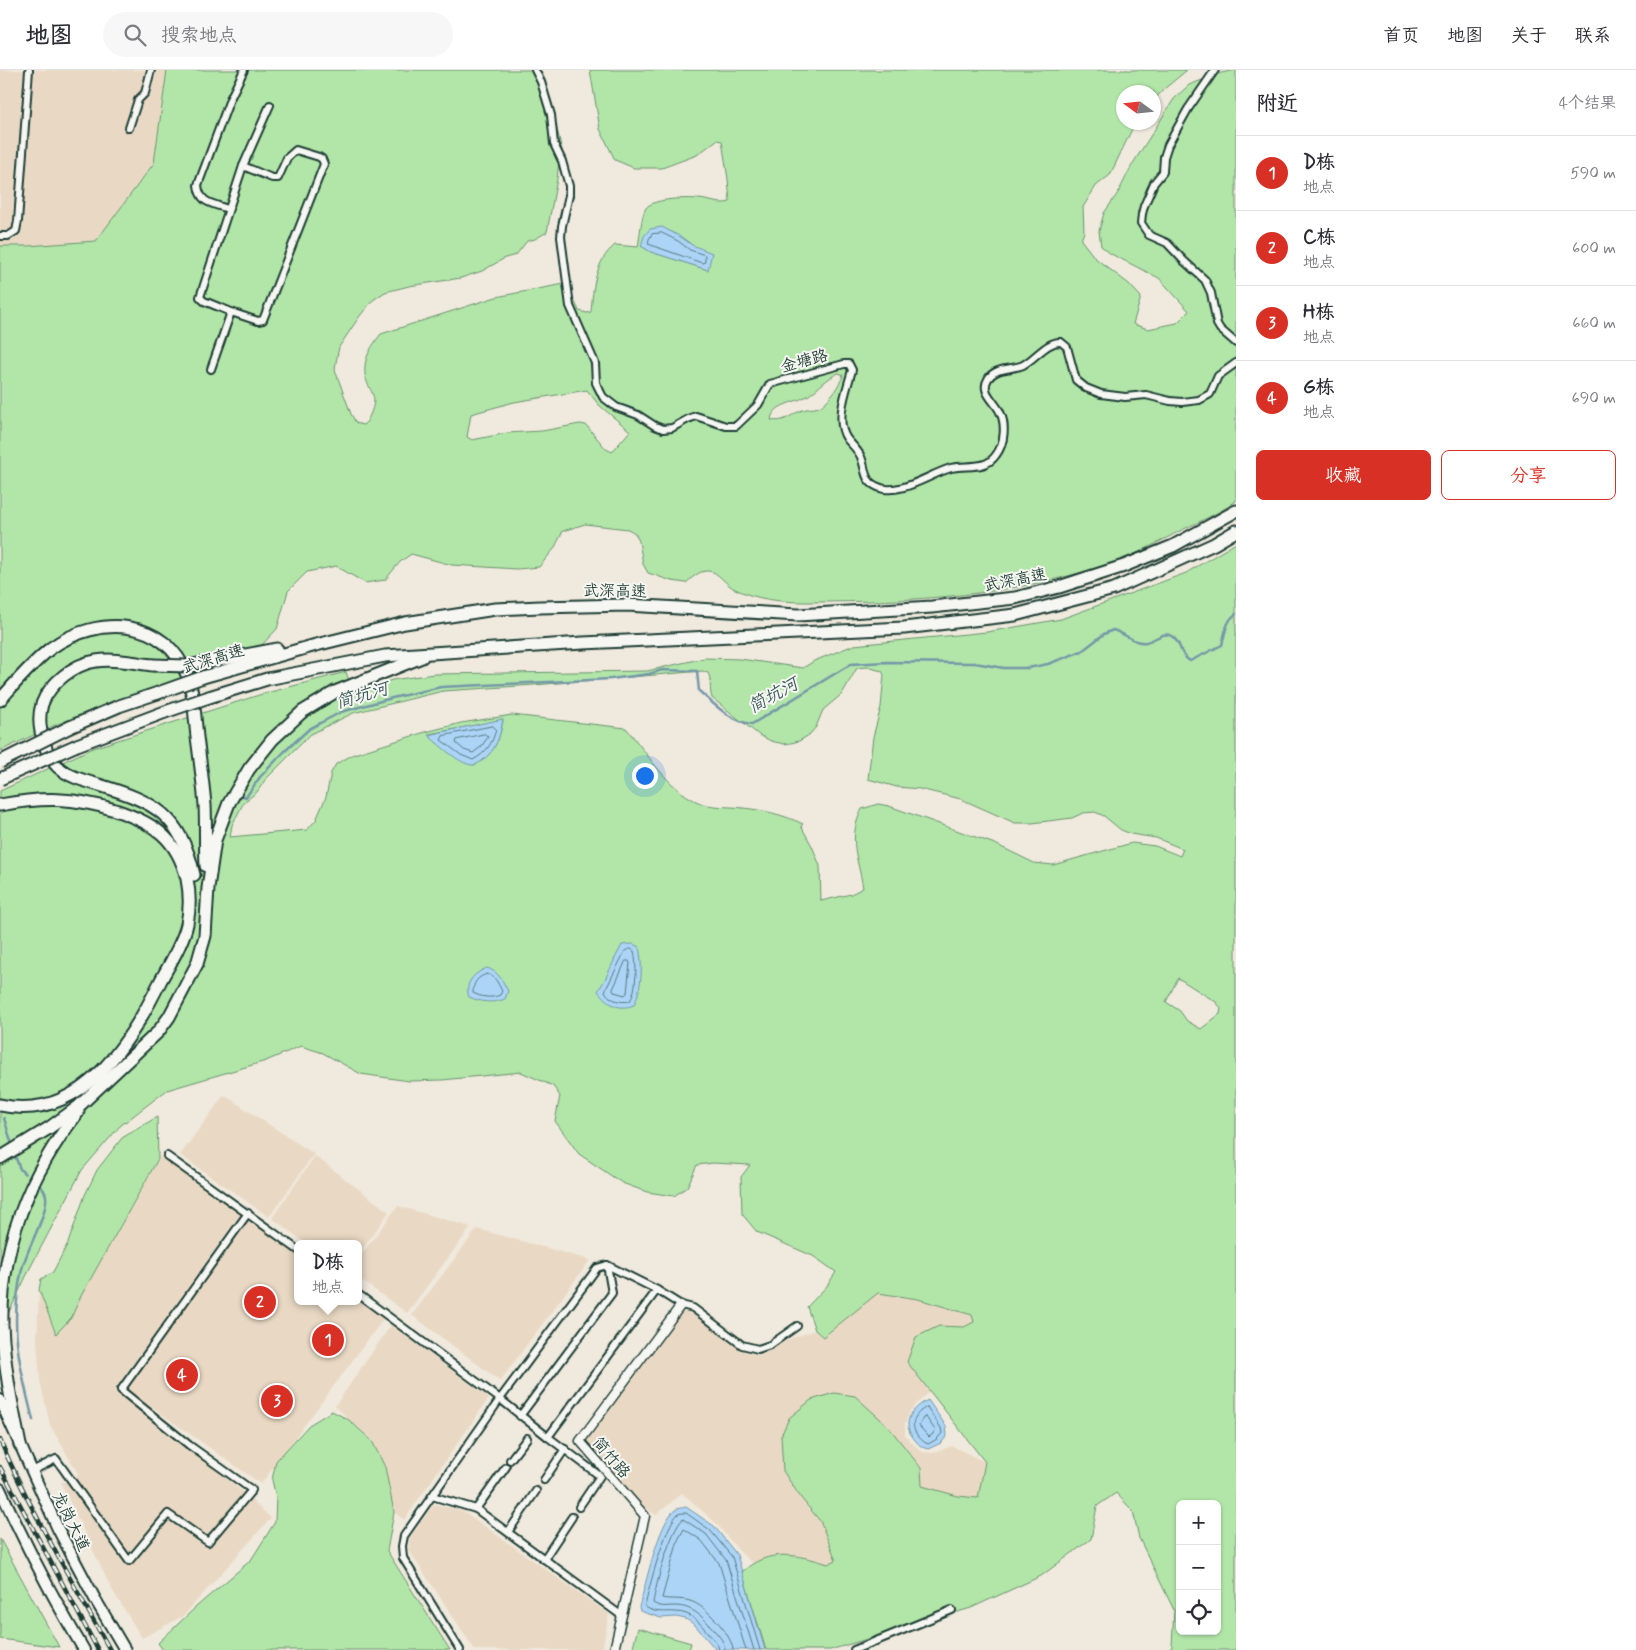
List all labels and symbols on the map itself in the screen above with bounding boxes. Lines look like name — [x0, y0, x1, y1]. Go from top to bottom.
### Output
north arrow — [1116, 85, 1161, 130]
street label: 金塘路 — [778, 345, 830, 378]
street label: 武深高速 — [982, 564, 1049, 597]
street label: 武深高速 — [583, 580, 647, 603]
street label: 武深高速 — [180, 640, 247, 679]
water label: 简坑河 — [744, 671, 806, 719]
water label: 简坑河 — [333, 676, 394, 715]
your location — [632, 763, 658, 789]
pin: 2 — [244, 1283, 276, 1321]
pin: 1 — [312, 1321, 344, 1359]
pin: 4 — [166, 1356, 198, 1394]
pin: 3 — [261, 1382, 293, 1420]
street label: 简竹路 — [587, 1433, 635, 1483]
street label: 龙岗大道 — [47, 1488, 94, 1555]

